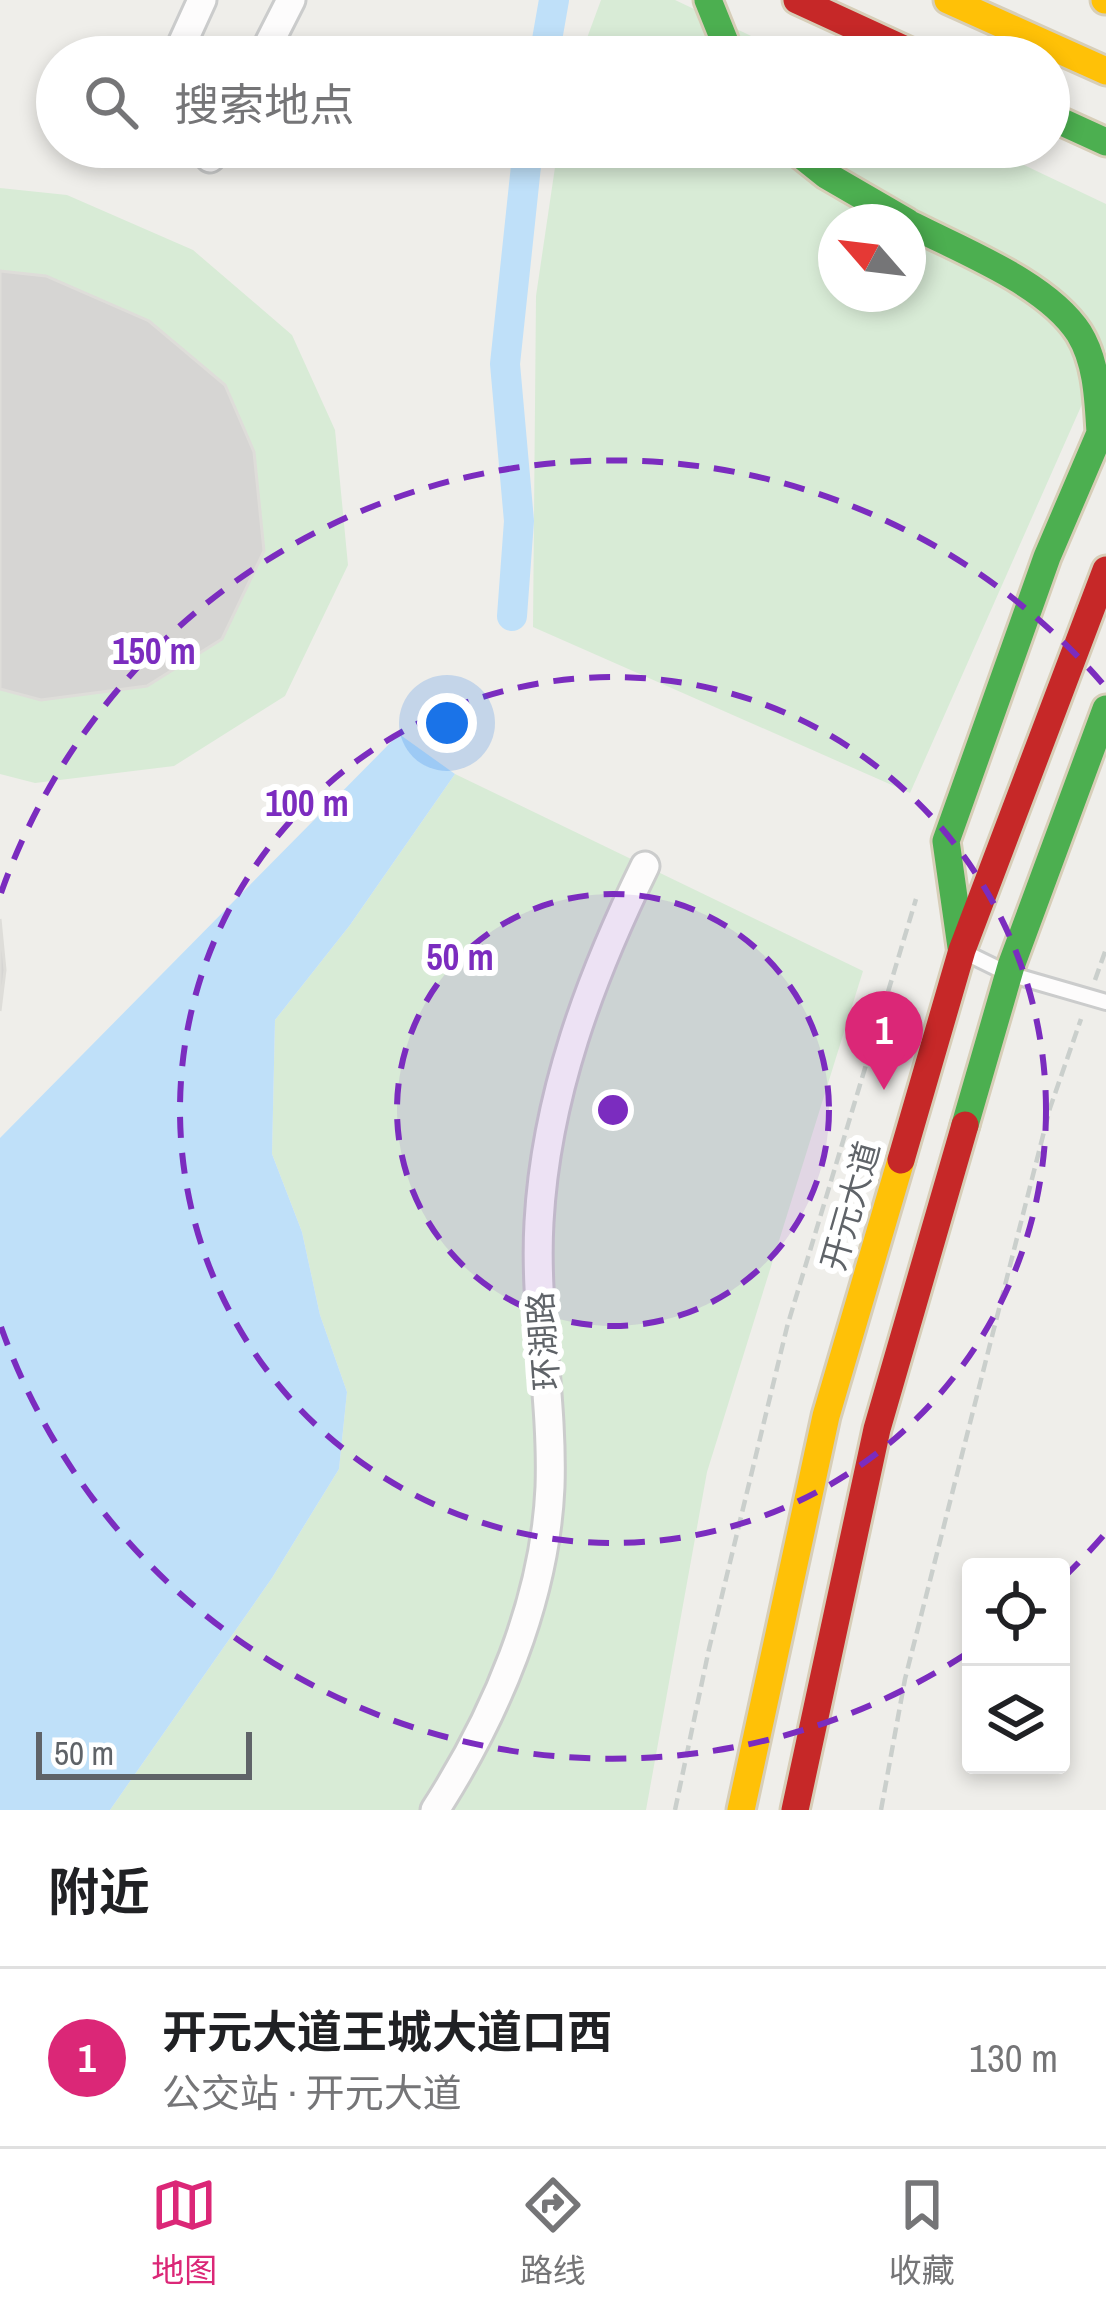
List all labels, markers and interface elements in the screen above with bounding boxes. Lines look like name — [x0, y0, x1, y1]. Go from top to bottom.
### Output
search box — [36, 36, 1070, 168]
icon: search — [78, 69, 144, 135]
text: 搜索地点 — [174, 74, 354, 135]
north arrow — [818, 204, 926, 312]
text: 150 m — [112, 627, 196, 675]
your location — [417, 693, 477, 753]
text: 100 m — [265, 779, 349, 827]
text: 50 m — [426, 933, 494, 981]
pin: 1 — [845, 991, 923, 1090]
centre of rings — [592, 1089, 634, 1131]
street label: 开元大道 — [811, 1136, 889, 1276]
street label: 环湖路 — [518, 1290, 568, 1392]
map controls — [962, 1558, 1070, 1774]
button: locate — [962, 1558, 1070, 1666]
button: layers — [962, 1666, 1070, 1774]
scale bar — [36, 1726, 252, 1779]
text: 50 m — [54, 1731, 114, 1775]
text: 附近 — [48, 1857, 150, 1926]
text: 开元大道王城大道口西 — [162, 2001, 612, 2062]
text: 1 — [78, 2032, 96, 2084]
text: 130 m — [969, 2032, 1058, 2084]
text: 公交站 · 开元大道 — [162, 2067, 462, 2119]
tab: 地图 — [151, 2172, 217, 2292]
tab: 路线 — [520, 2172, 586, 2292]
tab: 收藏 — [889, 2172, 955, 2292]

